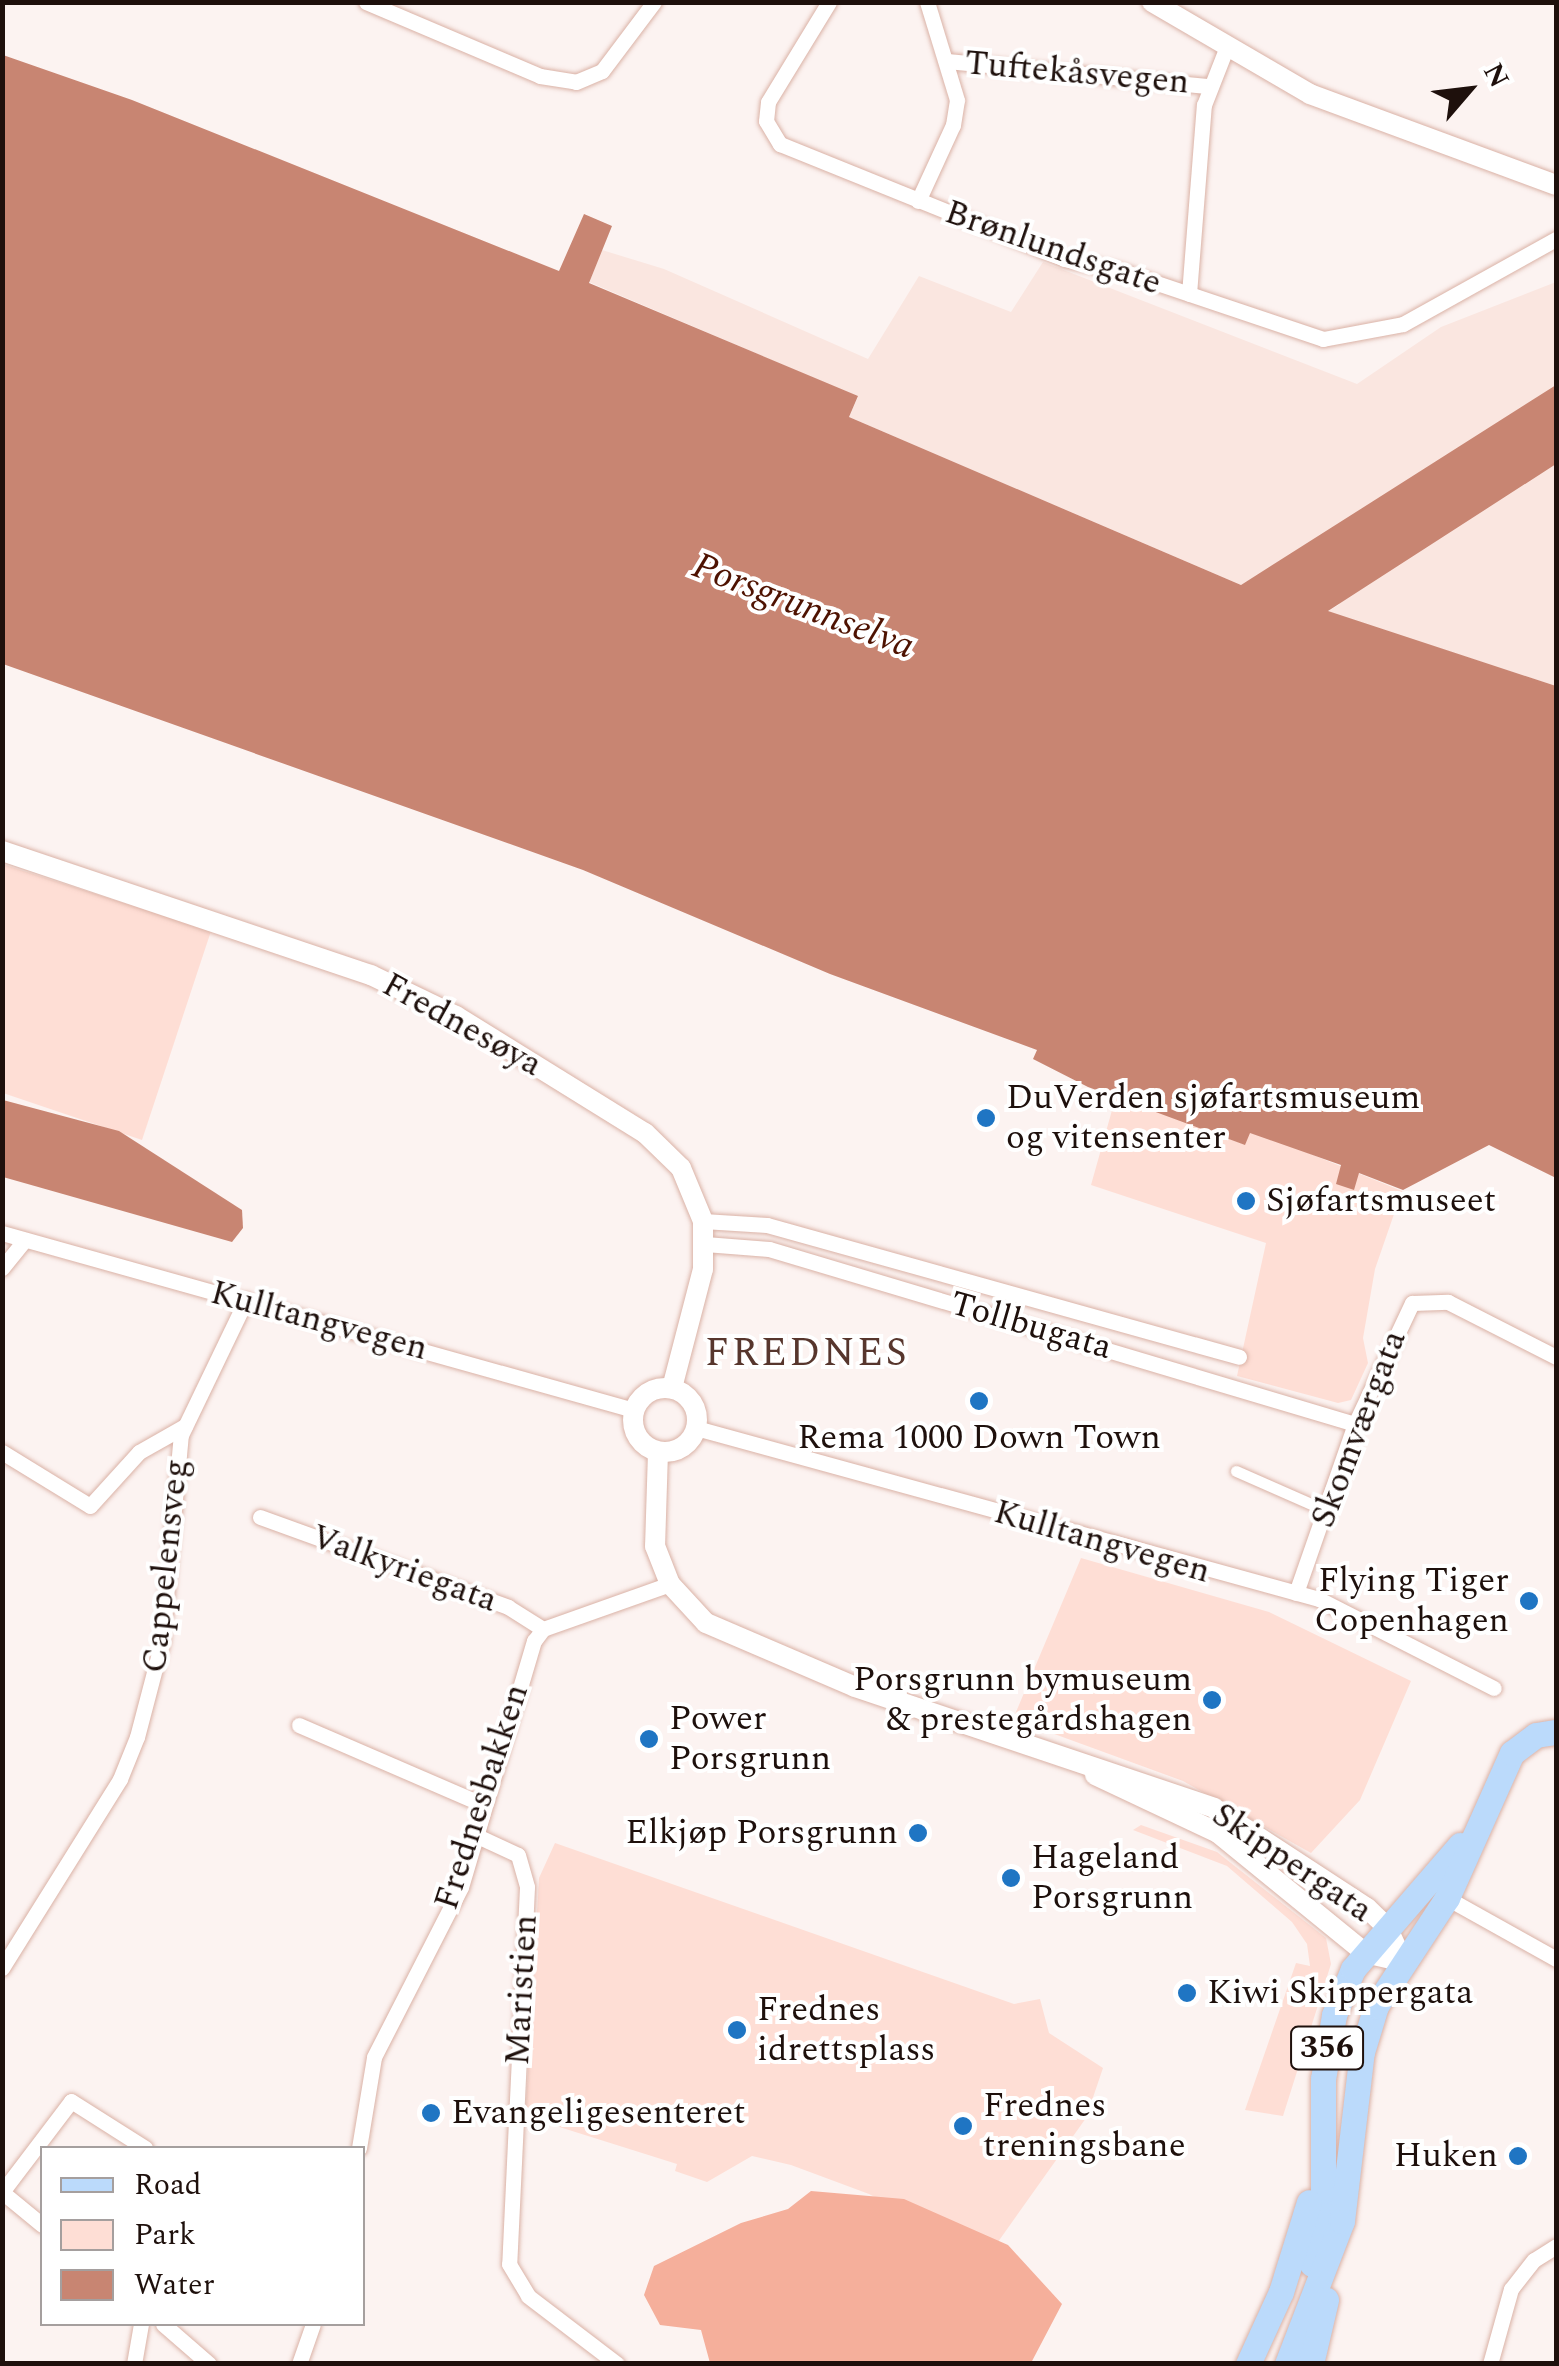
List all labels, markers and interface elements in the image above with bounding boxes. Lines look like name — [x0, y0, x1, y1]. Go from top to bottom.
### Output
north arrow — [1419, 40, 1519, 140]
street label: Tuftekåsvegen — [963, 42, 1191, 104]
text: N — [1472, 55, 1520, 96]
street label: Brønlundsgate — [939, 191, 1167, 305]
water label: Porsgrunnselva — [686, 544, 920, 670]
street label: Frednesøya — [375, 964, 549, 1086]
place label: DuVerden sjøfartsmuseum og vitensenter — [1006, 1077, 1420, 1159]
marker: DuVerden sjøfartsmuseum og vitensenter — [975, 1107, 997, 1129]
place label: Sjøfartsmuseet — [1266, 1180, 1496, 1222]
marker: Sjøfartsmuseet — [1235, 1190, 1257, 1212]
street label: Kulltangvegen — [206, 1272, 432, 1370]
street label: Tollbugata — [945, 1283, 1117, 1369]
street label: Skomværgata — [1302, 1324, 1416, 1534]
district label: FREDNES — [705, 1330, 909, 1378]
marker: Rema 1000 Down Town — [968, 1390, 990, 1412]
place label: Rema 1000 Down Town — [797, 1417, 1161, 1459]
street label: Cappelensveg — [134, 1457, 198, 1675]
street label: Kulltangvegen — [989, 1491, 1215, 1593]
street label: Valkyriegata — [305, 1516, 503, 1622]
place label: Flying Tiger Copenhagen — [1314, 1560, 1509, 1642]
marker: Flying Tiger Copenhagen — [1518, 1590, 1540, 1612]
place label: Porsgrunn bymuseum & prestegårdshagen — [853, 1659, 1192, 1741]
street label: Frednesbakken — [426, 1679, 538, 1915]
marker: Porsgrunn bymuseum & prestegårdshagen — [1201, 1689, 1223, 1711]
place label: Power Porsgrunn — [669, 1698, 831, 1780]
marker: Power Porsgrunn — [638, 1728, 660, 1750]
street label: Skippergata — [1204, 1794, 1380, 1932]
place label: Elkjøp Porsgrunn — [625, 1812, 898, 1854]
marker: Elkjøp Porsgrunn — [907, 1822, 929, 1844]
place label: Hageland Porsgrunn — [1031, 1837, 1193, 1919]
marker: Hageland Porsgrunn — [1000, 1867, 1022, 1889]
street label: Maristien — [497, 1914, 547, 2066]
place label: Kiwi Skippergata — [1207, 1972, 1473, 2014]
marker: Kiwi Skippergata — [1176, 1982, 1198, 2004]
place label: Frednes idrettsplass — [757, 1989, 935, 2071]
marker: Frednes idrettsplass — [726, 2019, 748, 2041]
road number: 356 — [1290, 2021, 1364, 2075]
place label: Frednes treningsbane — [983, 2085, 1186, 2167]
place label: Evangeligesenteret — [451, 2092, 746, 2134]
marker: Evangeligesenteret — [420, 2102, 442, 2124]
marker: Frednes treningsbane — [952, 2115, 974, 2137]
place label: Huken — [1394, 2135, 1498, 2177]
marker: Huken — [1507, 2145, 1529, 2167]
legend — [40, 2146, 365, 2326]
text: Road — [134, 2162, 202, 2208]
text: Park — [134, 2212, 196, 2258]
text: Water — [134, 2262, 215, 2308]

